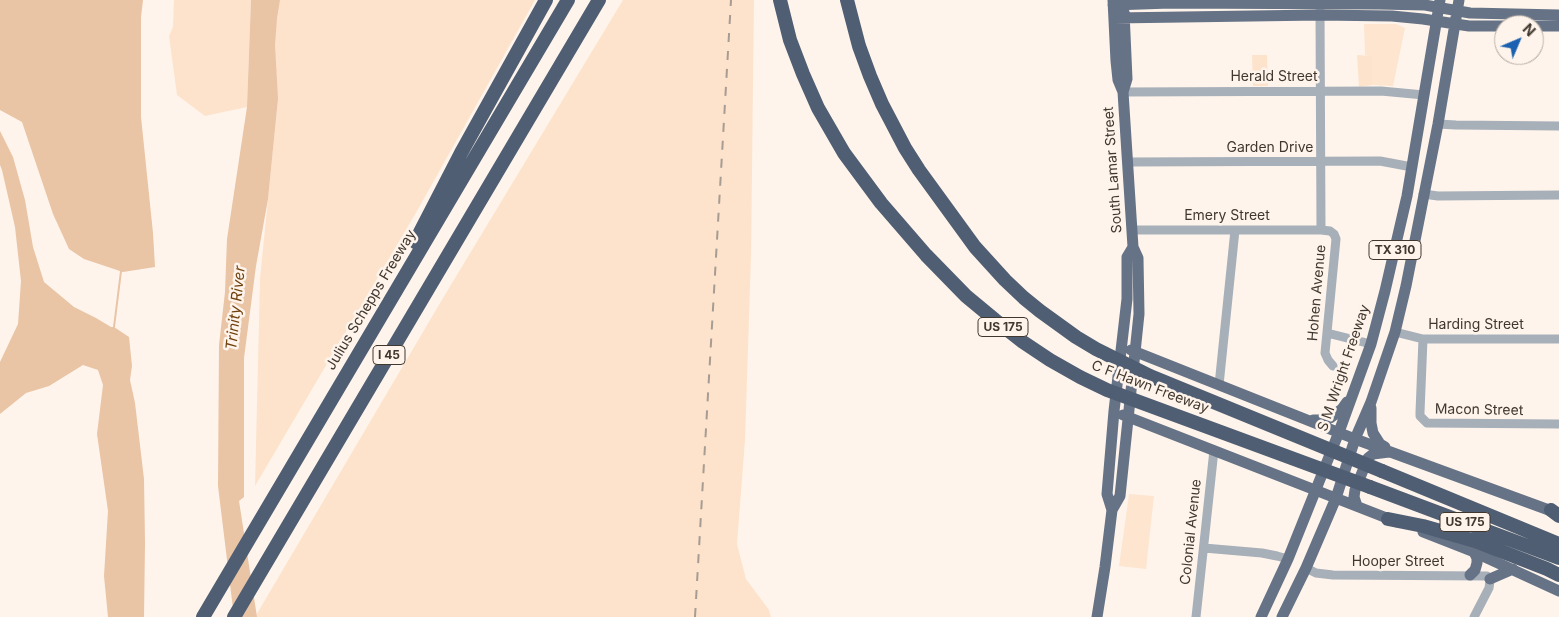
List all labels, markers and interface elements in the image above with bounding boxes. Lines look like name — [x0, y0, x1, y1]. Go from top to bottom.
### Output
north arrow — [1494, 15, 1544, 65]
text: N — [1519, 20, 1539, 40]
street label: Herald Street — [1230, 69, 1318, 85]
street label: South Lamar Street — [1100, 106, 1126, 234]
street label: Garden Drive — [1226, 140, 1314, 156]
street label: Emery Street — [1184, 208, 1270, 224]
street label: Julius Schepps Freeway — [322, 227, 420, 373]
road number: TX 310 — [1369, 240, 1421, 260]
street label: Hohen Avenue — [1304, 244, 1330, 342]
water label: Trinity River — [223, 265, 249, 351]
street label: S M Wright Freeway — [1314, 302, 1374, 434]
street label: Harding Street — [1428, 317, 1524, 333]
road number: US 175 — [978, 318, 1028, 337]
road number: I 45 — [373, 346, 405, 364]
street label: C F Hawn Freeway — [1089, 357, 1211, 417]
street label: Macon Street — [1435, 401, 1523, 419]
street label: Colonial Avenue — [1177, 478, 1205, 586]
road number: US 175 — [1440, 512, 1490, 532]
street label: Hooper Street — [1352, 554, 1444, 570]

